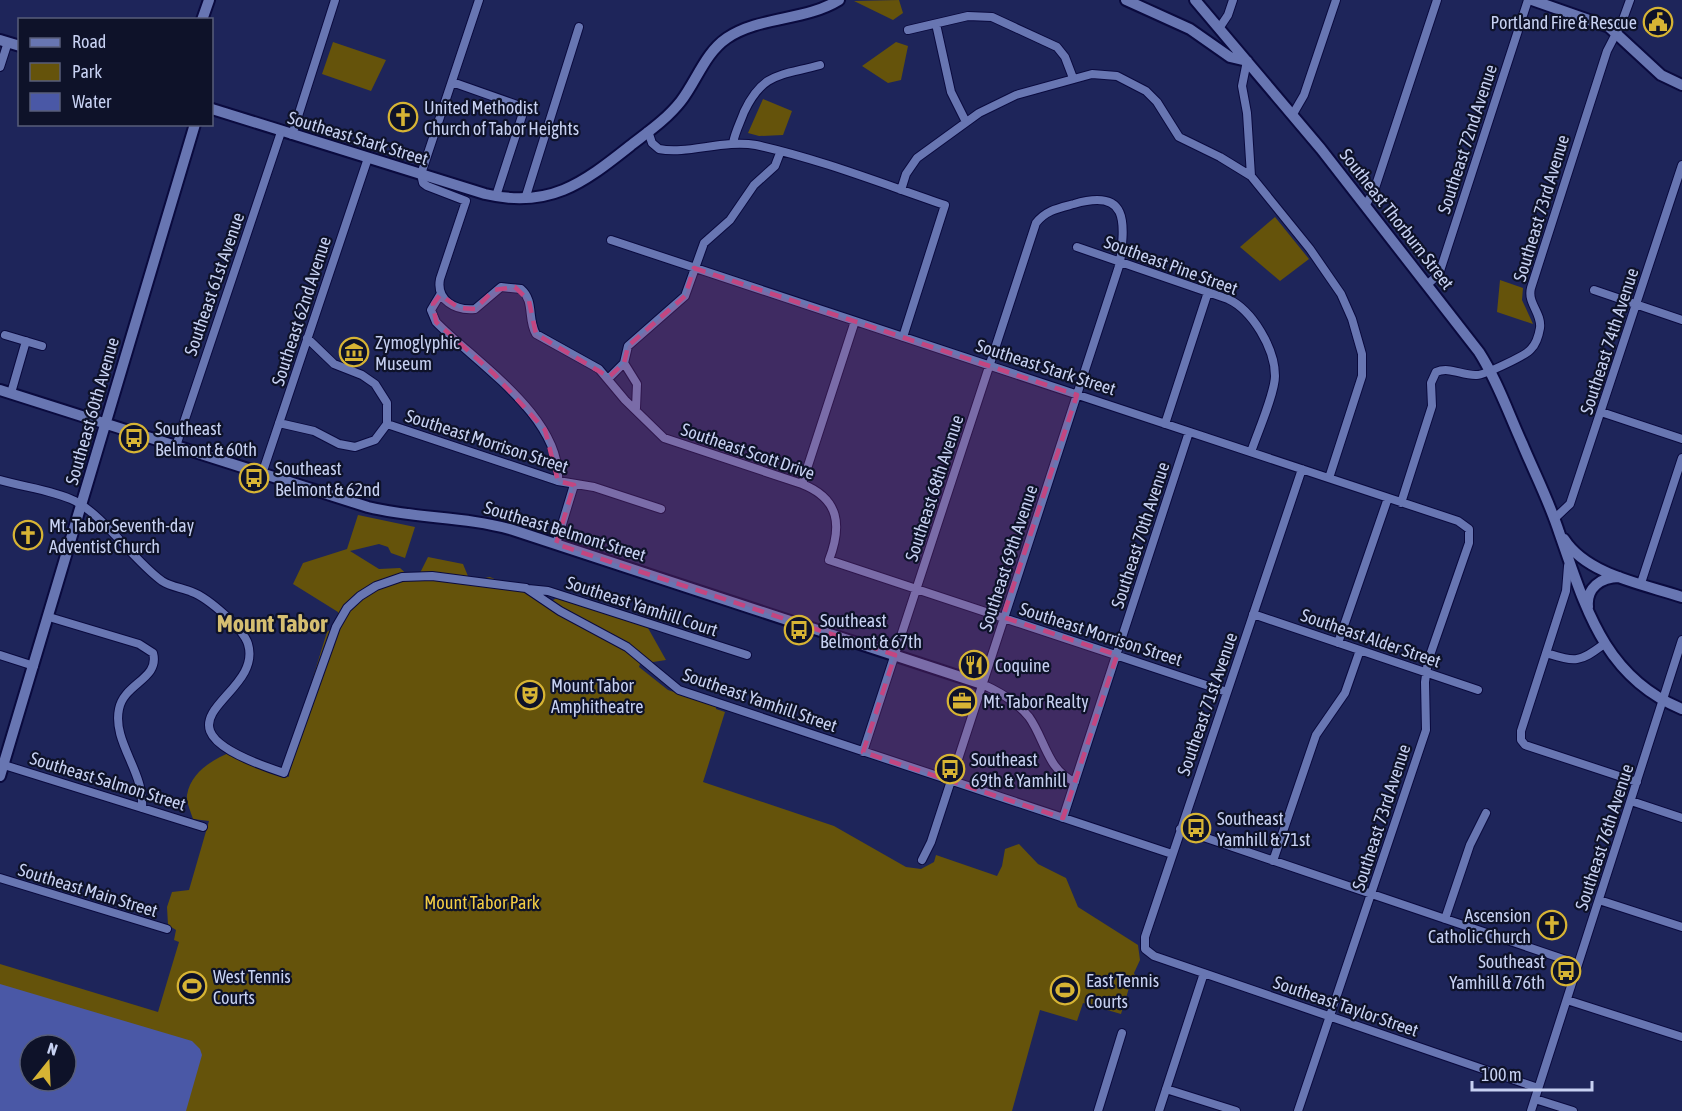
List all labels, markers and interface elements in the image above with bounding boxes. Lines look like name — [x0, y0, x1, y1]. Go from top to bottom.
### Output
public building icon: Portland Fire & Rescue — [1642, 6, 1674, 38]
place label: Portland Fire & Rescue — [1490, 12, 1637, 33]
legend — [18, 18, 213, 126]
text: Road — [72, 31, 106, 52]
text: Park — [72, 61, 102, 82]
street label: Southeast 72nd Avenue — [1433, 62, 1501, 216]
text: Water — [72, 91, 112, 112]
place label: United Methodist Church of Tabor Heights — [424, 97, 579, 139]
church icon: United Methodist Church of Tabor Heights — [387, 101, 419, 133]
street label: Southeast Stark Street — [285, 107, 431, 169]
street label: Southeast 73rd Avenue — [1509, 132, 1573, 284]
street label: Southeast Thorburn Street — [1336, 145, 1458, 293]
street label: Southeast 61st Avenue — [180, 210, 248, 358]
street label: Southeast Pine Street — [1101, 231, 1241, 299]
street label: Southeast 62nd Avenue — [267, 234, 335, 388]
street label: Southeast 74th Avenue — [1575, 265, 1643, 417]
place label: Zymoglyphic Museum — [375, 332, 460, 374]
street label: Southeast 60th Avenue — [61, 335, 123, 487]
street label: Southeast Stark Street — [974, 335, 1118, 399]
museum icon: Zymoglyphic Museum — [338, 336, 370, 368]
street label: Southeast Morrison Street — [403, 405, 571, 477]
street label: Southeast 68th Avenue — [900, 412, 968, 564]
place label: Southeast Belmont & 60th — [155, 418, 257, 460]
street label: Southeast Scott Drive — [679, 418, 817, 484]
bus stop icon: Southeast Belmont & 60th — [118, 422, 150, 454]
place label: Southeast Belmont & 62nd — [275, 458, 380, 500]
street label: Southeast 70th Avenue — [1106, 459, 1174, 611]
bus stop icon: Southeast Belmont & 62nd — [238, 462, 270, 494]
street label: Southeast 69th Avenue — [974, 482, 1042, 634]
street label: Southeast Belmont Street — [482, 496, 648, 566]
place label: Mt. Tabor Seventh-day Adventist Church — [49, 515, 194, 557]
church icon: Mt. Tabor Seventh-day Adventist Church — [12, 519, 44, 551]
street label: Southeast Yamhill Court — [564, 572, 720, 640]
street label: Southeast Morrison Street — [1017, 598, 1185, 670]
street label: Southeast Alder Street — [1298, 604, 1444, 672]
district label: Mount Tabor — [217, 610, 328, 637]
place label: Southeast Belmont & 67th — [820, 610, 922, 652]
bus stop icon: Southeast Belmont & 67th — [783, 614, 815, 646]
street label: Southeast 71st Avenue — [1173, 630, 1241, 778]
restaurant icon: Coquine — [958, 649, 990, 681]
place label: Coquine — [995, 655, 1050, 676]
street label: Southeast Yamhill Street — [680, 664, 840, 736]
place label: Mount Tabor Amphitheatre — [551, 675, 643, 717]
theatre icon: Mount Tabor Amphitheatre — [514, 679, 546, 711]
office icon: Mt. Tabor Realty — [946, 685, 978, 717]
place label: Mt. Tabor Realty — [983, 691, 1089, 712]
street label: Southeast 73rd Avenue — [1347, 741, 1415, 893]
street label: Southeast Salmon Street — [27, 747, 189, 815]
place label: Southeast 69th & Yamhill — [971, 749, 1067, 791]
bus stop icon: Southeast 69th & Yamhill — [934, 753, 966, 785]
street label: Southeast 76th Avenue — [1570, 761, 1638, 913]
place label: Southeast Yamhill & 71st — [1217, 808, 1310, 850]
bus stop icon: Southeast Yamhill & 71st — [1180, 812, 1212, 844]
street label: Southeast Main Street — [16, 859, 160, 921]
park label: Mount Tabor Park — [424, 892, 540, 913]
place label: Ascension Catholic Church — [1428, 905, 1531, 947]
church icon: Ascension Catholic Church — [1536, 909, 1568, 941]
place label: Southeast Yamhill & 76th — [1449, 951, 1545, 993]
bus stop icon: Southeast Yamhill & 76th — [1550, 955, 1582, 987]
place label: West Tennis Courts — [213, 966, 291, 1008]
sports icon: West Tennis Courts — [176, 970, 208, 1002]
place label: East Tennis Courts — [1086, 970, 1159, 1012]
street label: Southeast Taylor Street — [1271, 971, 1421, 1041]
sports icon: East Tennis Courts — [1049, 974, 1081, 1006]
north arrow — [18, 1033, 78, 1093]
text: N — [45, 1039, 60, 1059]
scale bar — [1472, 1054, 1592, 1092]
text: 100 m — [1481, 1064, 1522, 1085]

